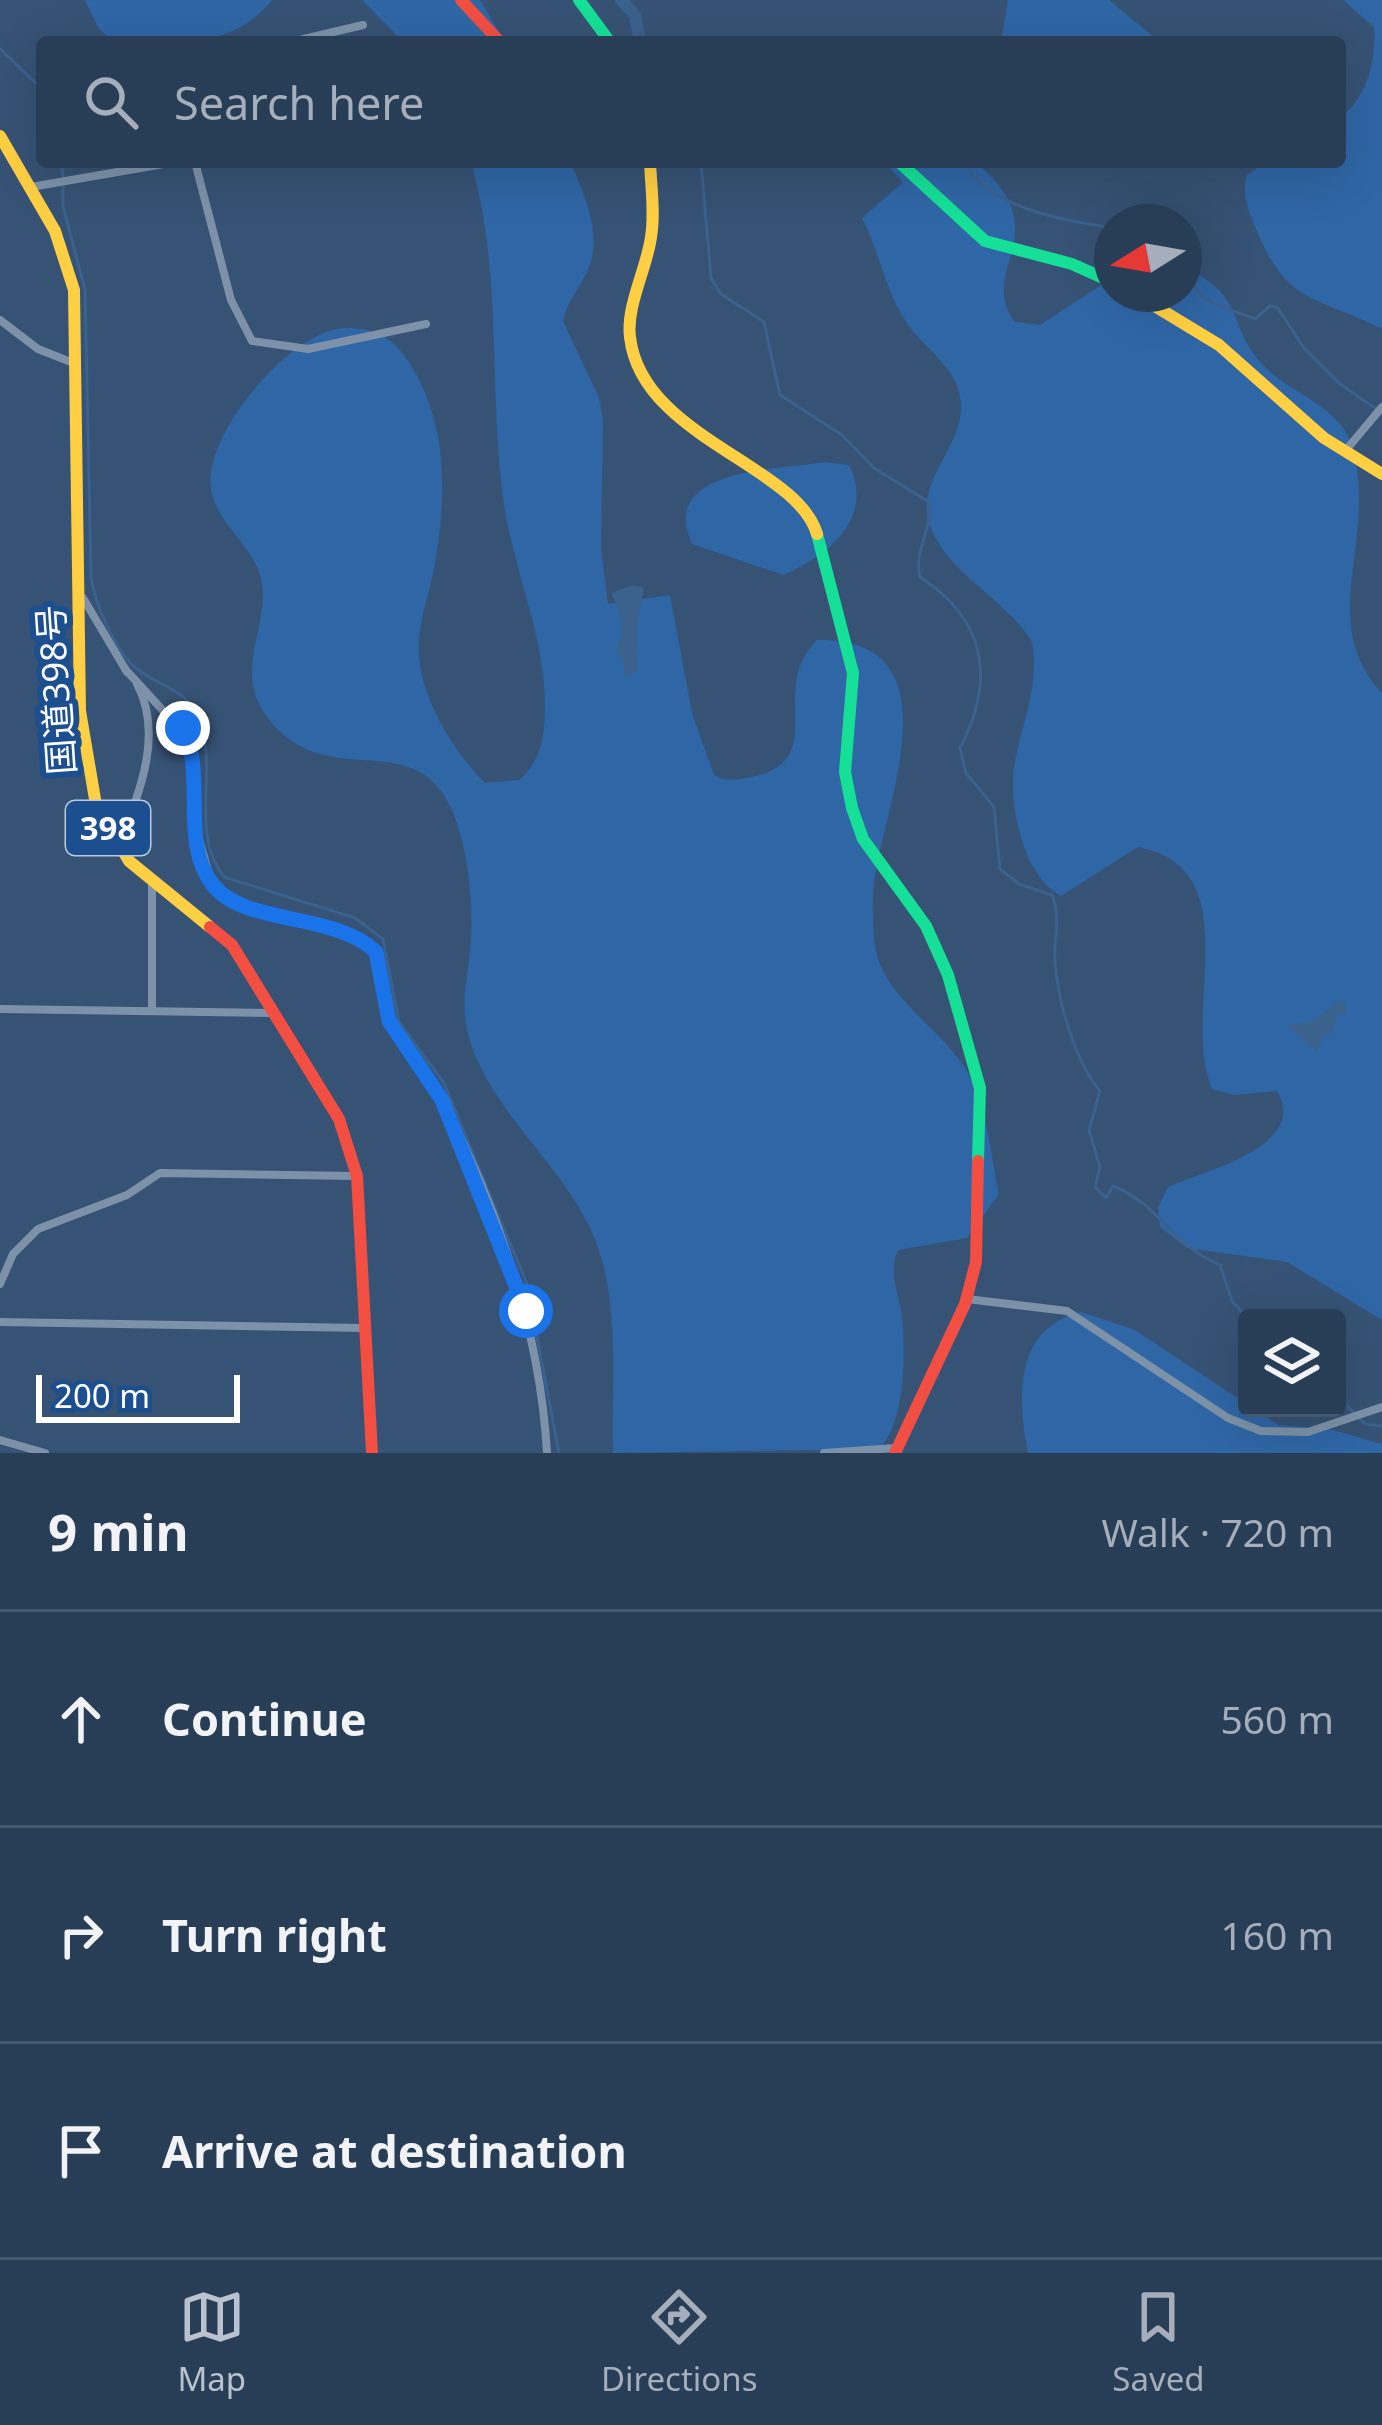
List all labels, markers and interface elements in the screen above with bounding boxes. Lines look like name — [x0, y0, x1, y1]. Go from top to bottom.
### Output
search box — [36, 36, 1346, 168]
icon: search — [78, 69, 144, 135]
text: Search here — [174, 72, 424, 133]
north arrow — [1094, 204, 1202, 312]
street label: 国道398号 — [25, 604, 86, 776]
route end — [156, 701, 210, 755]
road number: 398 — [66, 801, 150, 855]
route start — [499, 1284, 553, 1338]
map controls — [1238, 1309, 1346, 1417]
button: layers — [1238, 1309, 1346, 1417]
scale bar — [36, 1369, 240, 1422]
text: 200 m — [54, 1373, 150, 1418]
text: 9 min — [48, 1496, 189, 1566]
text: Walk · 720 m — [1101, 1505, 1334, 1558]
icon: ahead — [48, 1686, 114, 1752]
text: Continue — [162, 1688, 367, 1749]
text: 560 m — [1220, 1692, 1334, 1745]
icon: right — [48, 1902, 114, 1968]
text: Turn right — [162, 1904, 387, 1965]
text: 160 m — [1220, 1908, 1334, 1961]
icon: arrive — [48, 2118, 114, 2184]
text: Arrive at destination — [162, 2120, 627, 2181]
tab: Map — [177, 2284, 246, 2401]
tab: Directions — [601, 2284, 758, 2401]
tab: Saved — [1112, 2284, 1205, 2401]

